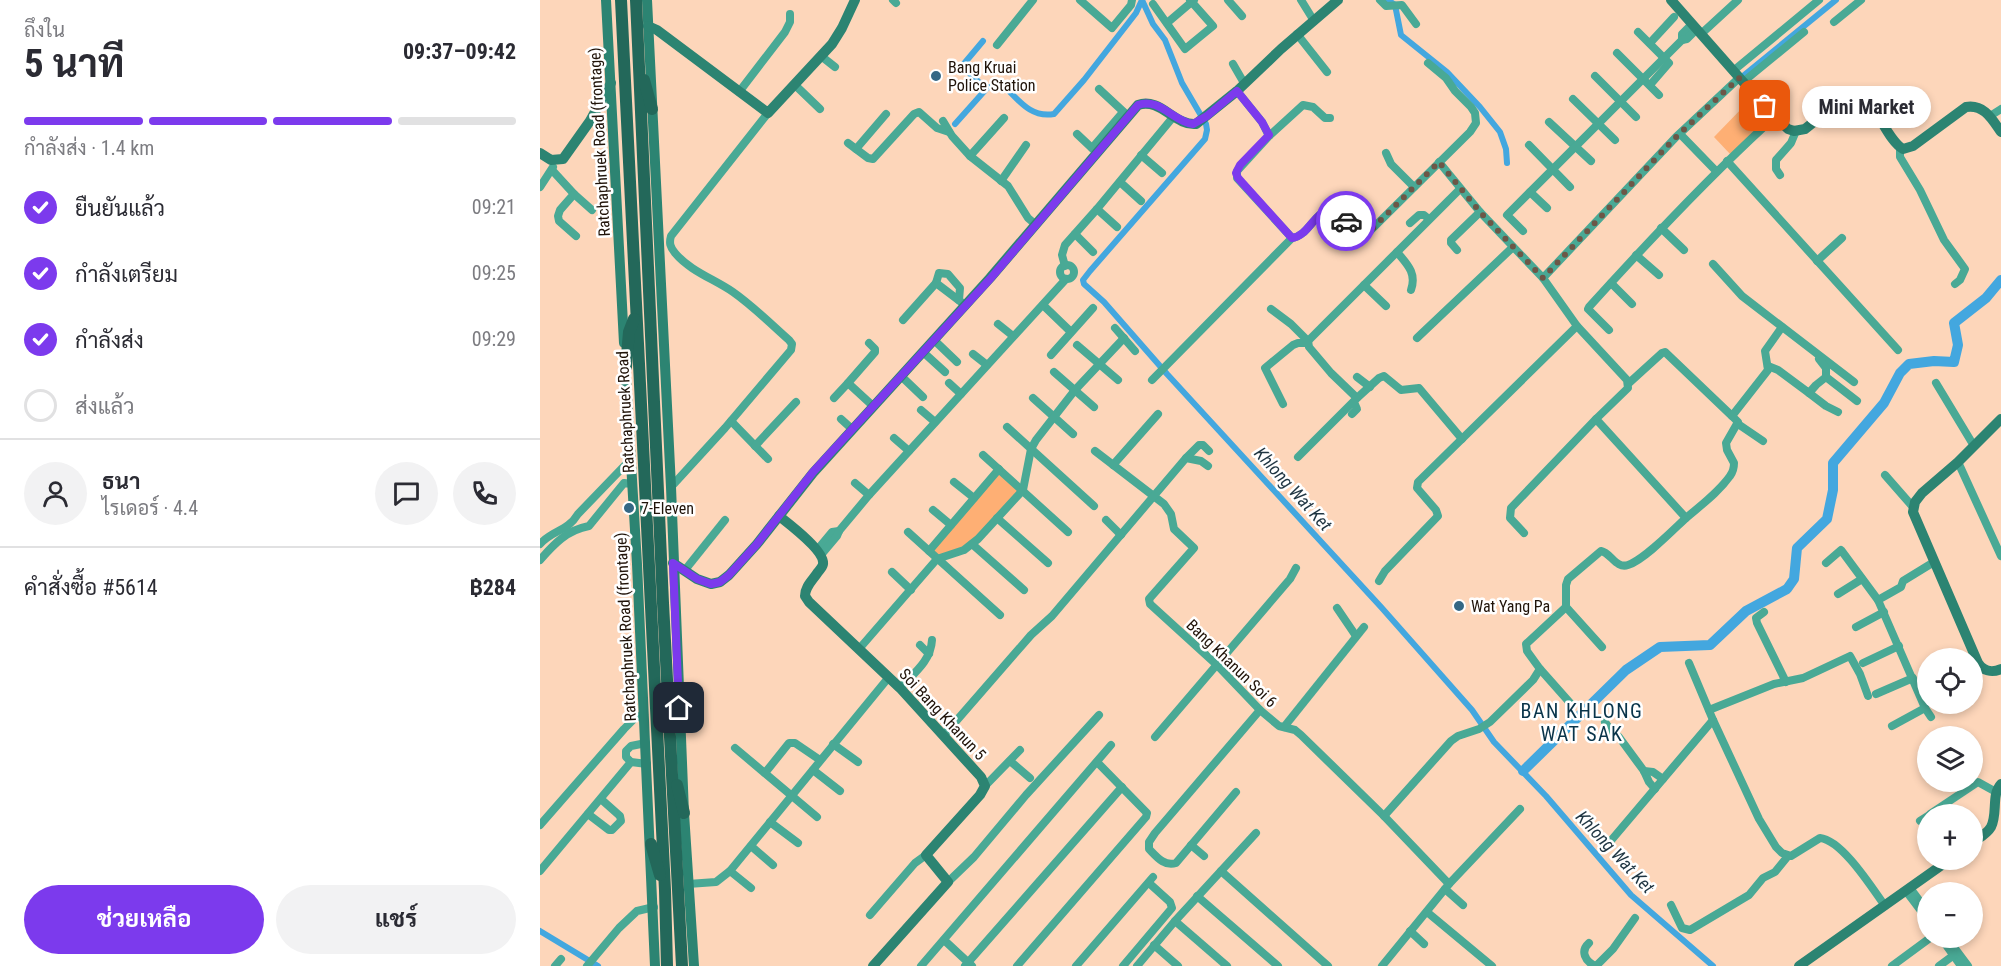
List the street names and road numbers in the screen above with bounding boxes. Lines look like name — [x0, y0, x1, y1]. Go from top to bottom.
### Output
street label: Ratchaphruek Road (frontage) — [585, 47, 614, 237]
street label: Ratchaphruek Road — [613, 350, 638, 474]
street label: Ratchaphruek Road (frontage) — [611, 532, 640, 722]
street label: Bang Khanun Soi 6 — [1182, 615, 1281, 711]
street label: Soi Bang Khanun 5 — [895, 665, 990, 764]

